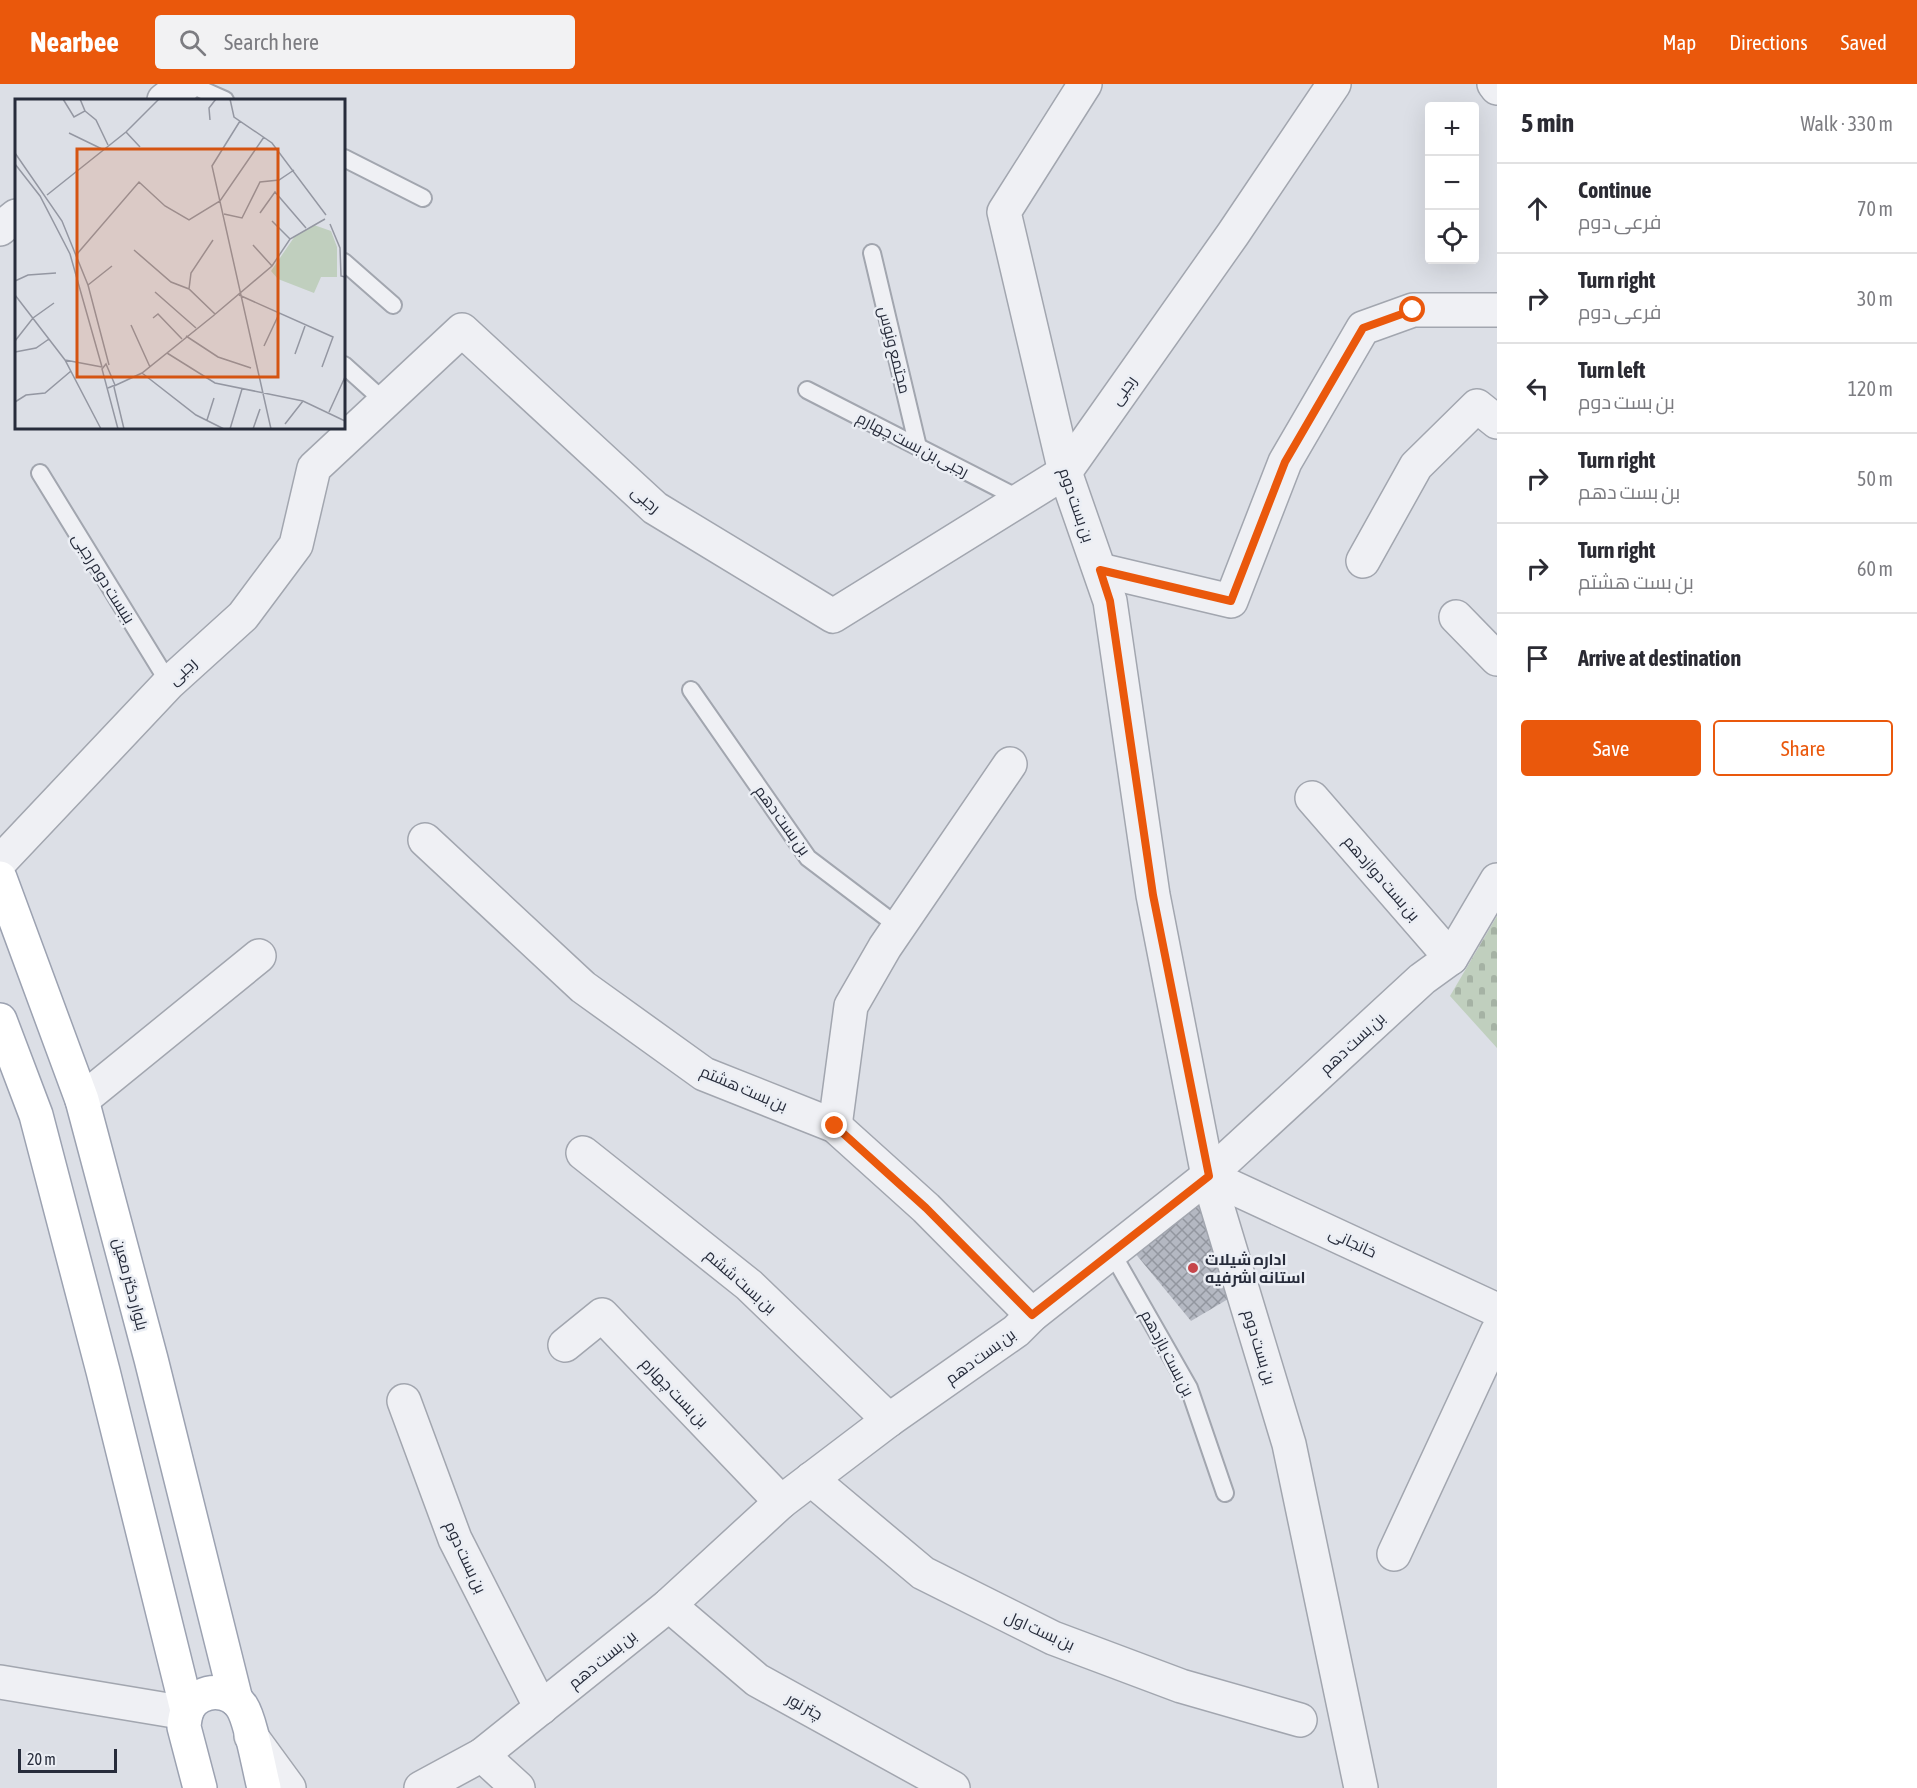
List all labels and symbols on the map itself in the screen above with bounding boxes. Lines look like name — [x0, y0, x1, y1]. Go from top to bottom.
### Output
inset map — [15, 99, 345, 429]
route start — [1399, 296, 1425, 322]
street label: مجتمع ونوس — [873, 304, 915, 396]
street label: رجبی — [1106, 372, 1141, 409]
street label: رجبی بن بست چهارم — [853, 408, 972, 483]
street label: بن بست دوم — [1053, 465, 1098, 546]
street label: رجبی — [627, 482, 664, 518]
street label: بنبست دوم رجبی — [66, 529, 139, 628]
street label: رجبی — [164, 654, 201, 690]
street label: بن بست دهم — [749, 782, 814, 860]
street label: بن بست دوازدهم — [1338, 832, 1424, 926]
street label: بن بست دهم — [1316, 1008, 1390, 1080]
street label: بن بست هشتم — [697, 1062, 790, 1117]
route end — [821, 1112, 847, 1138]
street label: خانجانی — [1325, 1223, 1380, 1263]
street label: بلوار دکتر معین — [108, 1236, 152, 1333]
street label: بن بست ششم — [700, 1245, 780, 1319]
place label: اداره شیلات استانه اشرفیه — [1205, 1250, 1306, 1287]
marker: اداره شیلات استانه اشرفیه — [1186, 1261, 1200, 1275]
street label: بن بست یازدهم — [1135, 1307, 1198, 1401]
street label: بن بست دوم — [1237, 1307, 1280, 1388]
street label: بن بست دهم — [942, 1325, 1020, 1390]
street label: بن بست چهارم — [635, 1354, 713, 1432]
street label: بن بست دوم — [439, 1518, 491, 1597]
street label: بن بست اول — [1001, 1607, 1078, 1655]
street label: بن بست دهم — [564, 1626, 641, 1694]
street label: چتر نور — [782, 1688, 826, 1726]
scale bar — [18, 1746, 117, 1774]

